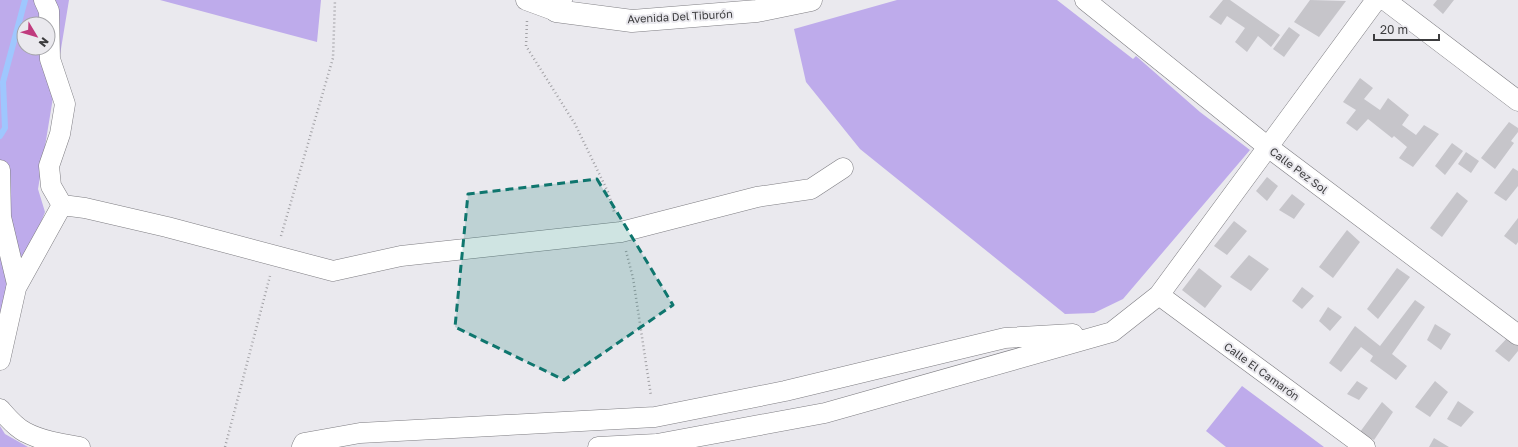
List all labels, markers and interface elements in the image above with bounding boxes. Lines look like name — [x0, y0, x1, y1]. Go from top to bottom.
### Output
street label: Avenida Del Tiburón — [627, 7, 733, 25]
north arrow — [16, 16, 56, 56]
scale bar — [1374, 16, 1439, 42]
text: 20 m — [1380, 22, 1408, 37]
text: N — [37, 35, 52, 50]
street label: Calle Pez Sol — [1268, 144, 1331, 196]
street label: Calle El Camarón — [1222, 339, 1302, 403]

